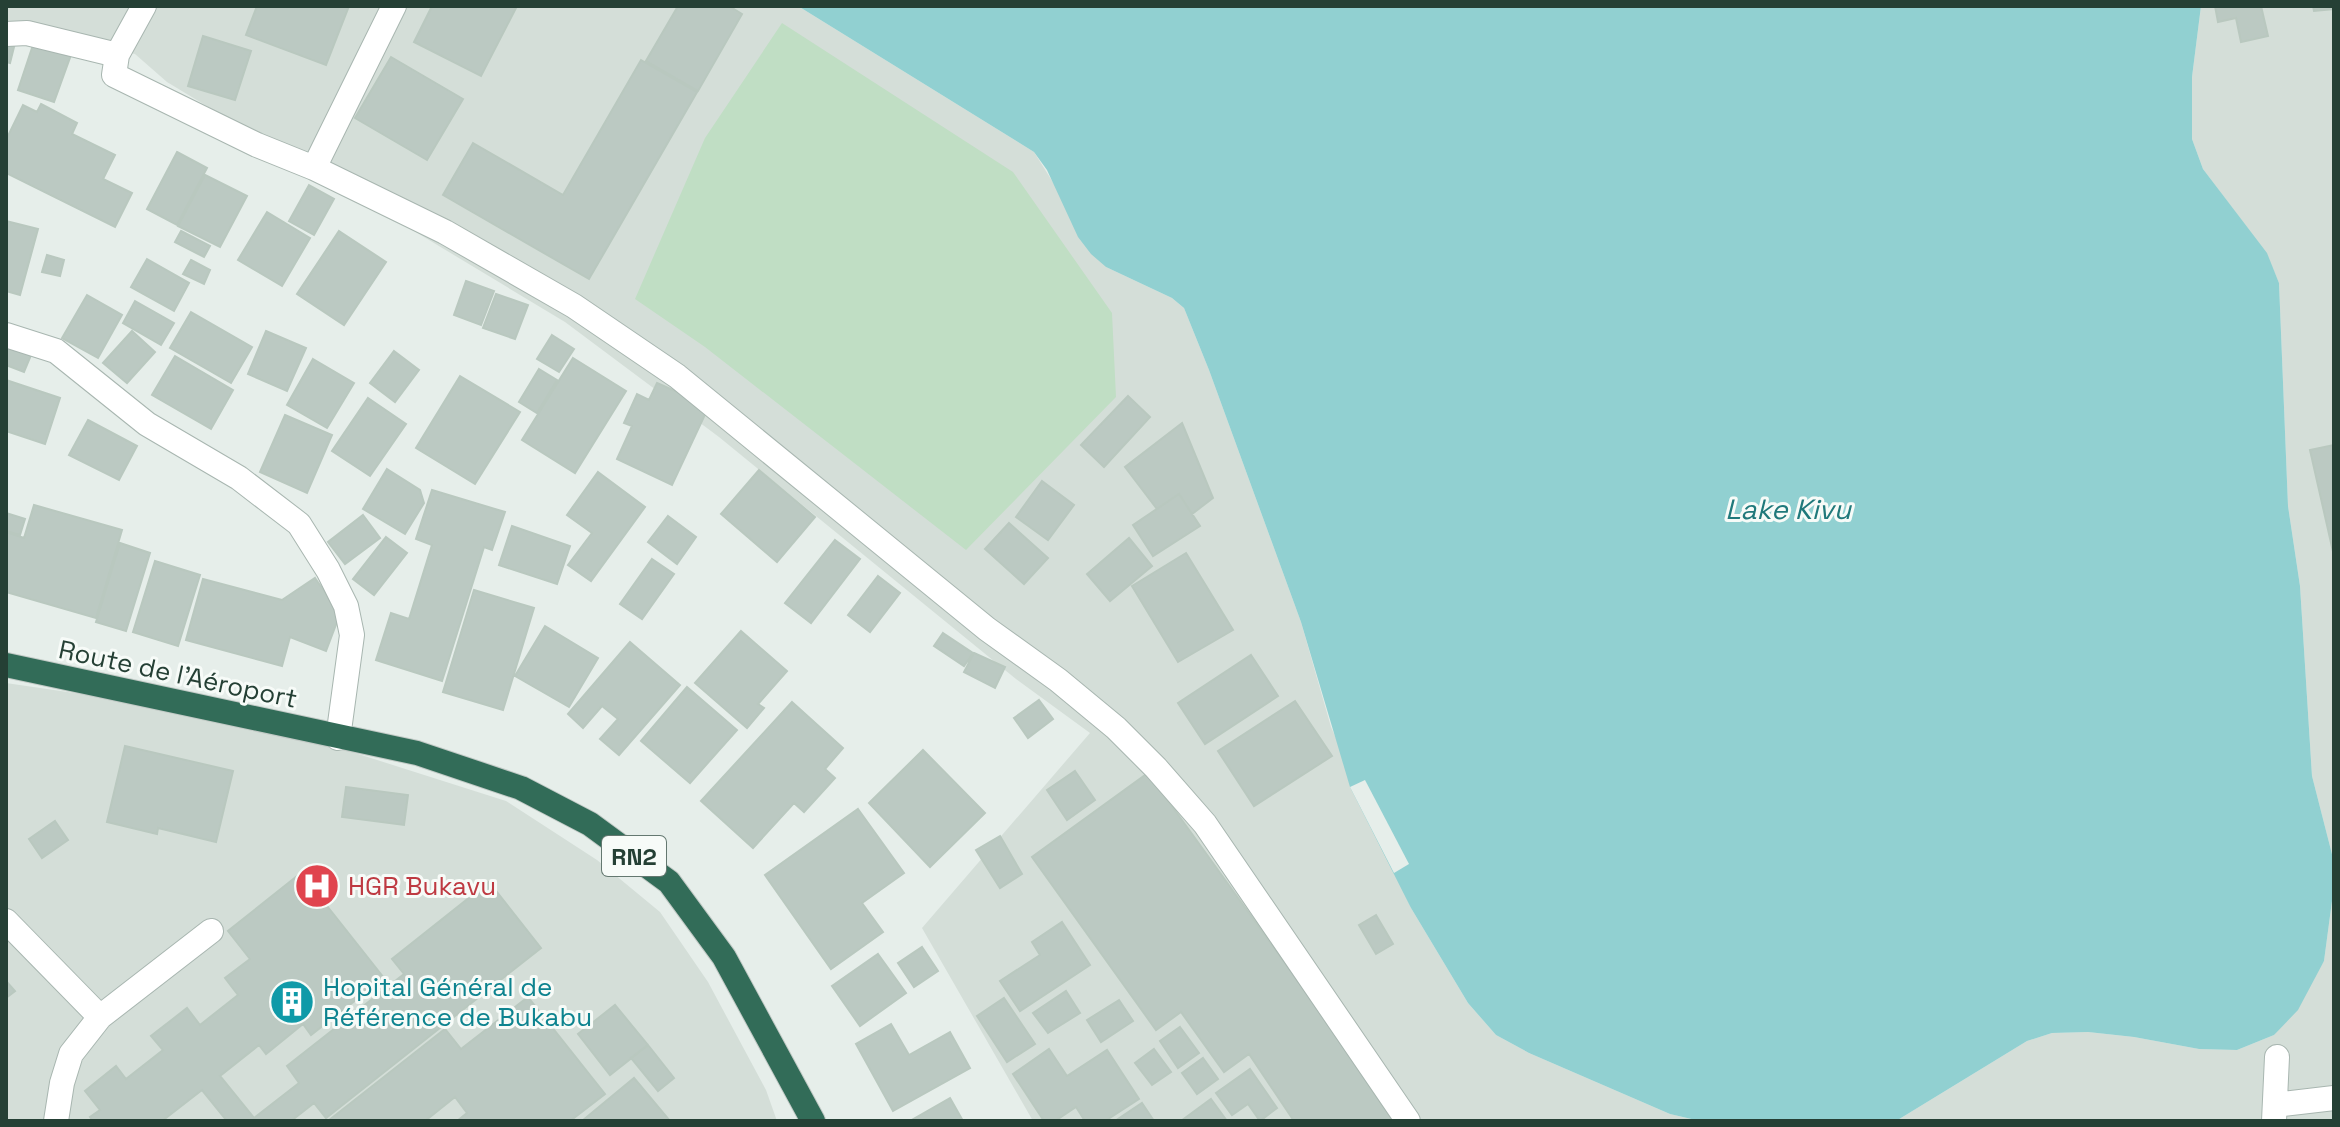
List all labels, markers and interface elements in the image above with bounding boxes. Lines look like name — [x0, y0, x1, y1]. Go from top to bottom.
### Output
water label: Lake Kivu — [1725, 491, 1853, 527]
street label: Route de l'Aéroport — [56, 632, 300, 716]
road number: RN2 — [602, 836, 666, 876]
hospital icon: HGR Bukavu — [293, 862, 341, 910]
place label: HGR Bukavu — [348, 869, 496, 903]
place label: Hopital Général de Référence de Bukabu — [323, 970, 592, 1034]
building icon: Hopital Général de Référence de Bukabu — [268, 978, 316, 1026]

